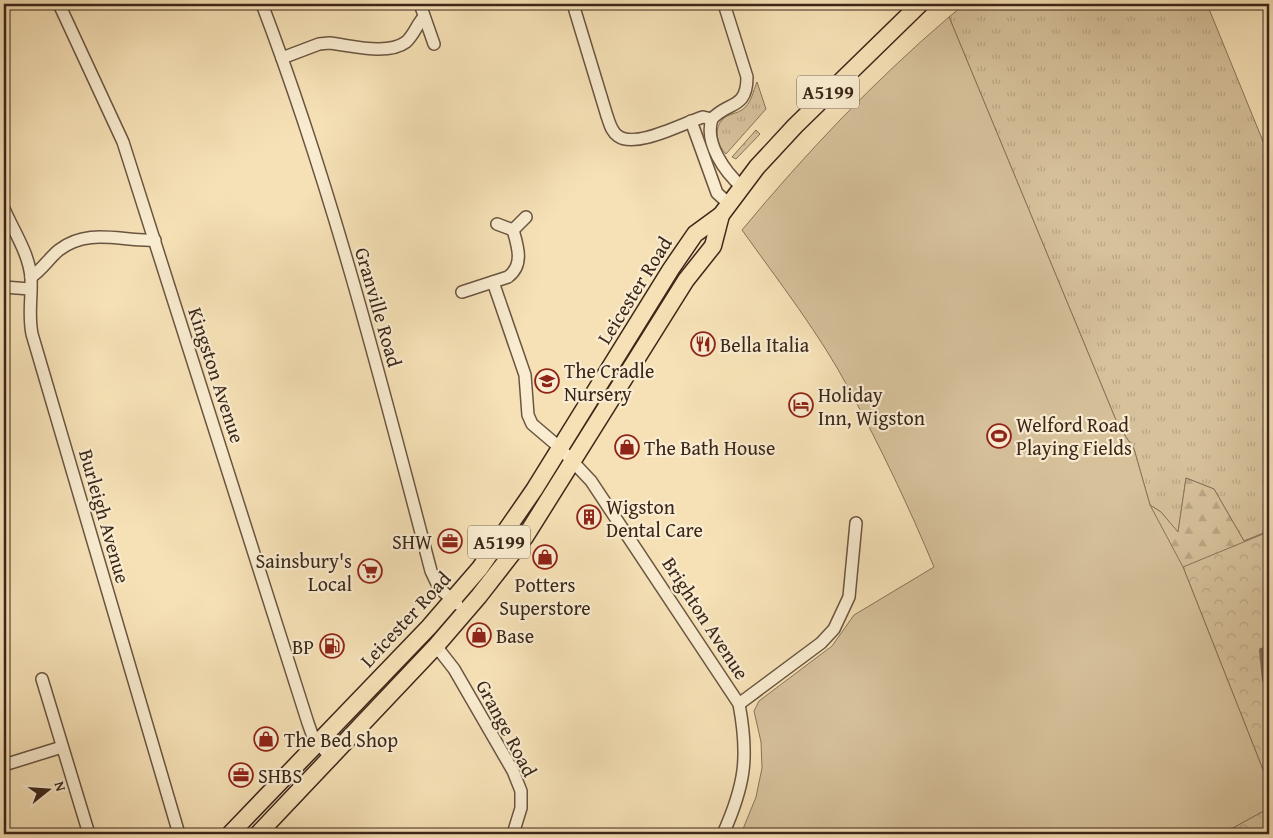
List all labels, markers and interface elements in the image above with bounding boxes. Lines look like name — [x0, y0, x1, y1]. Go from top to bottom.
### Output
road number: A5199 — [797, 75, 859, 108]
street label: Leicester Road — [589, 230, 679, 349]
street label: Granville Road — [348, 244, 410, 370]
street label: Kingston Avenue — [181, 303, 253, 447]
place label: Bella Italia — [720, 330, 810, 359]
restaurant icon: Bella Italia — [690, 331, 716, 357]
place label: The Cradle Nursery — [564, 356, 654, 408]
school or university icon: The Cradle Nursery — [534, 368, 560, 394]
place label: Holiday Inn, Wigston — [818, 380, 925, 432]
hotel icon: Holiday Inn, Wigston — [788, 392, 814, 418]
place label: Welford Road Playing Fields — [1016, 410, 1132, 462]
sports icon: Welford Road Playing Fields — [986, 423, 1012, 449]
place label: The Bath House — [644, 433, 775, 462]
shop icon: The Bath House — [614, 434, 640, 460]
street label: Burleigh Avenue — [72, 446, 138, 586]
place label: Wigston Dental Care — [606, 492, 703, 544]
building icon: Wigston Dental Care — [576, 504, 602, 530]
road number: A5199 — [468, 526, 530, 558]
place label: SHW — [392, 527, 432, 556]
office icon: SHW — [437, 528, 463, 554]
shop icon: Potters Superstore — [532, 544, 558, 570]
place label: Sainsbury's Local — [256, 546, 352, 598]
street label: Brighton Avenue — [656, 551, 756, 685]
supermarket icon: Sainsbury's Local — [357, 558, 383, 584]
street label: Leicester Road — [353, 564, 457, 673]
place label: Potters Superstore — [499, 570, 591, 622]
place label: Base — [496, 621, 534, 650]
shop icon: Base — [466, 622, 492, 648]
place label: BP — [292, 632, 314, 661]
fuel station icon: BP — [319, 633, 345, 659]
street label: Grange Road — [469, 674, 545, 782]
place label: The Bed Shop — [284, 725, 398, 754]
shop icon: The Bed Shop — [253, 726, 279, 752]
place label: SHBS — [258, 761, 302, 790]
office icon: SHBS — [228, 762, 254, 788]
north arrow — [22, 766, 72, 816]
text: N — [50, 779, 72, 794]

